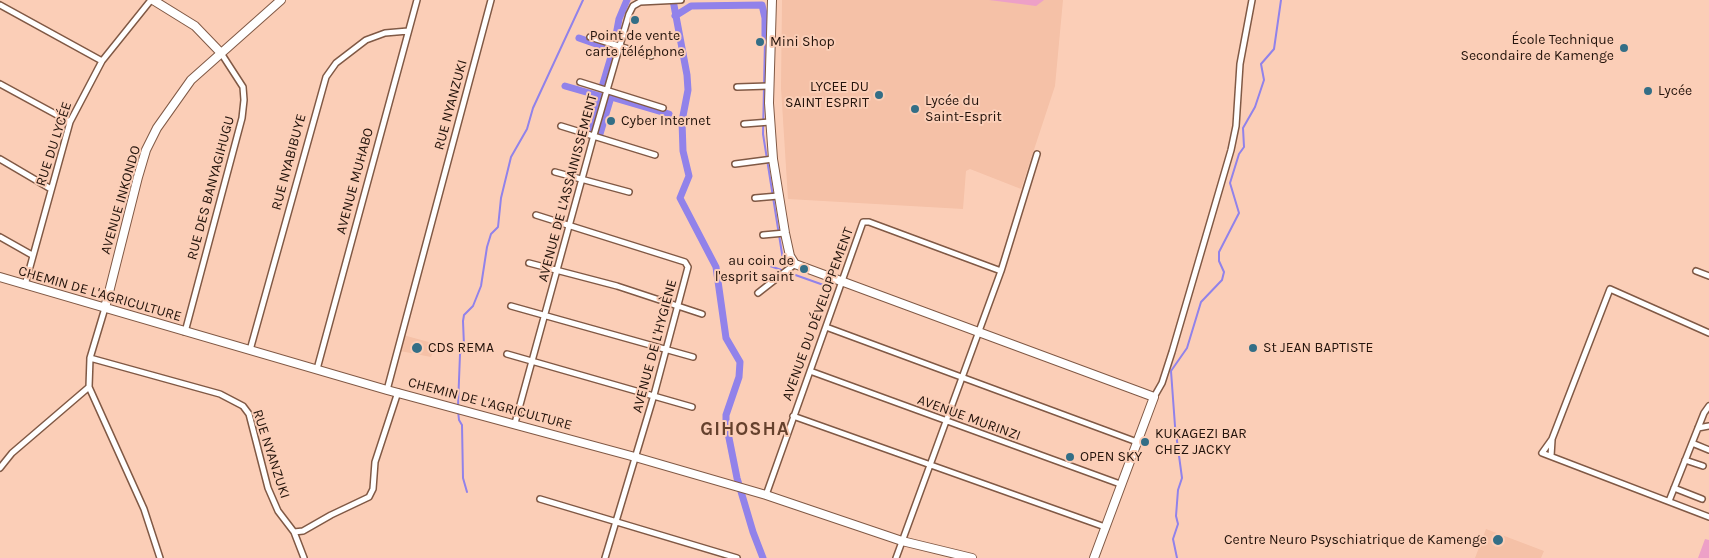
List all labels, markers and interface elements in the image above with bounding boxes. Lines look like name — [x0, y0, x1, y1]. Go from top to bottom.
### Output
marker: Point de vente carte téléphone — [629, 14, 641, 26]
place label: Point de vente carte téléphone — [585, 28, 685, 60]
place label: École Technique Secondaire de Kamenge — [1460, 32, 1614, 64]
place label: Mini Shop — [770, 34, 835, 50]
marker: Mini Shop — [754, 36, 766, 48]
marker: École Technique Secondaire de Kamenge — [1618, 42, 1630, 54]
street label: RUE NYANZUKI — [431, 58, 471, 152]
place label: LYCEE DU SAINT ESPRIT — [785, 79, 869, 111]
place label: Lycée — [1658, 83, 1692, 99]
marker: Lycée — [1642, 85, 1654, 97]
marker: LYCEE DU SAINT ESPRIT — [873, 89, 885, 101]
street label: AVENUE DE L'ASSAINISSEMENT — [535, 92, 601, 284]
place label: Lycée du Saint-Esprit — [925, 93, 1002, 125]
street label: RUE DU LYCÉE — [32, 100, 76, 188]
marker: Lycée du Saint-Esprit — [909, 103, 921, 115]
street label: RUE NYABIBUYE — [268, 112, 310, 212]
place label: Cyber Internet — [621, 113, 711, 129]
street label: RUE DES BANYAGIHUGU — [184, 114, 238, 262]
marker: Cyber Internet — [605, 115, 617, 127]
street label: AVENUE MUHABO — [333, 126, 377, 236]
street label: AVENUE INKONDO — [97, 144, 145, 256]
street label: AVENUE DU DÉVELOPPEMENT — [779, 225, 857, 403]
place label: au coin de l'esprit saint — [715, 253, 794, 286]
street label: CHEMIN DE L'AGRICULTURE — [16, 263, 184, 325]
marker: au coin de l'esprit saint — [798, 263, 810, 275]
street label: AVENUE DE L'HYGIÈNE — [629, 277, 681, 415]
place label: CDS REMA — [428, 340, 494, 356]
place label: St JEAN BAPTISTE — [1263, 340, 1373, 356]
marker: CDS REMA — [410, 341, 424, 355]
marker: St JEAN BAPTISTE — [1247, 342, 1259, 354]
street label: CHEMIN DE L'AGRICULTURE — [406, 374, 574, 434]
street label: AVENUE MURINZI — [915, 392, 1023, 444]
street label: RUE NYANZUKI — [249, 407, 293, 501]
district label: GIHOSHA — [699, 419, 791, 441]
place label: KUKAGEZI BAR CHEZ JACKY — [1155, 426, 1247, 458]
marker: KUKAGEZI BAR CHEZ JACKY — [1139, 436, 1151, 448]
place label: OPEN SKY — [1080, 449, 1142, 465]
marker: OPEN SKY — [1064, 451, 1076, 463]
place label: Centre Neuro Psyschiatrique de Kamenge — [1224, 532, 1487, 548]
marker: Centre Neuro Psyschiatrique de Kamenge — [1491, 533, 1505, 547]

